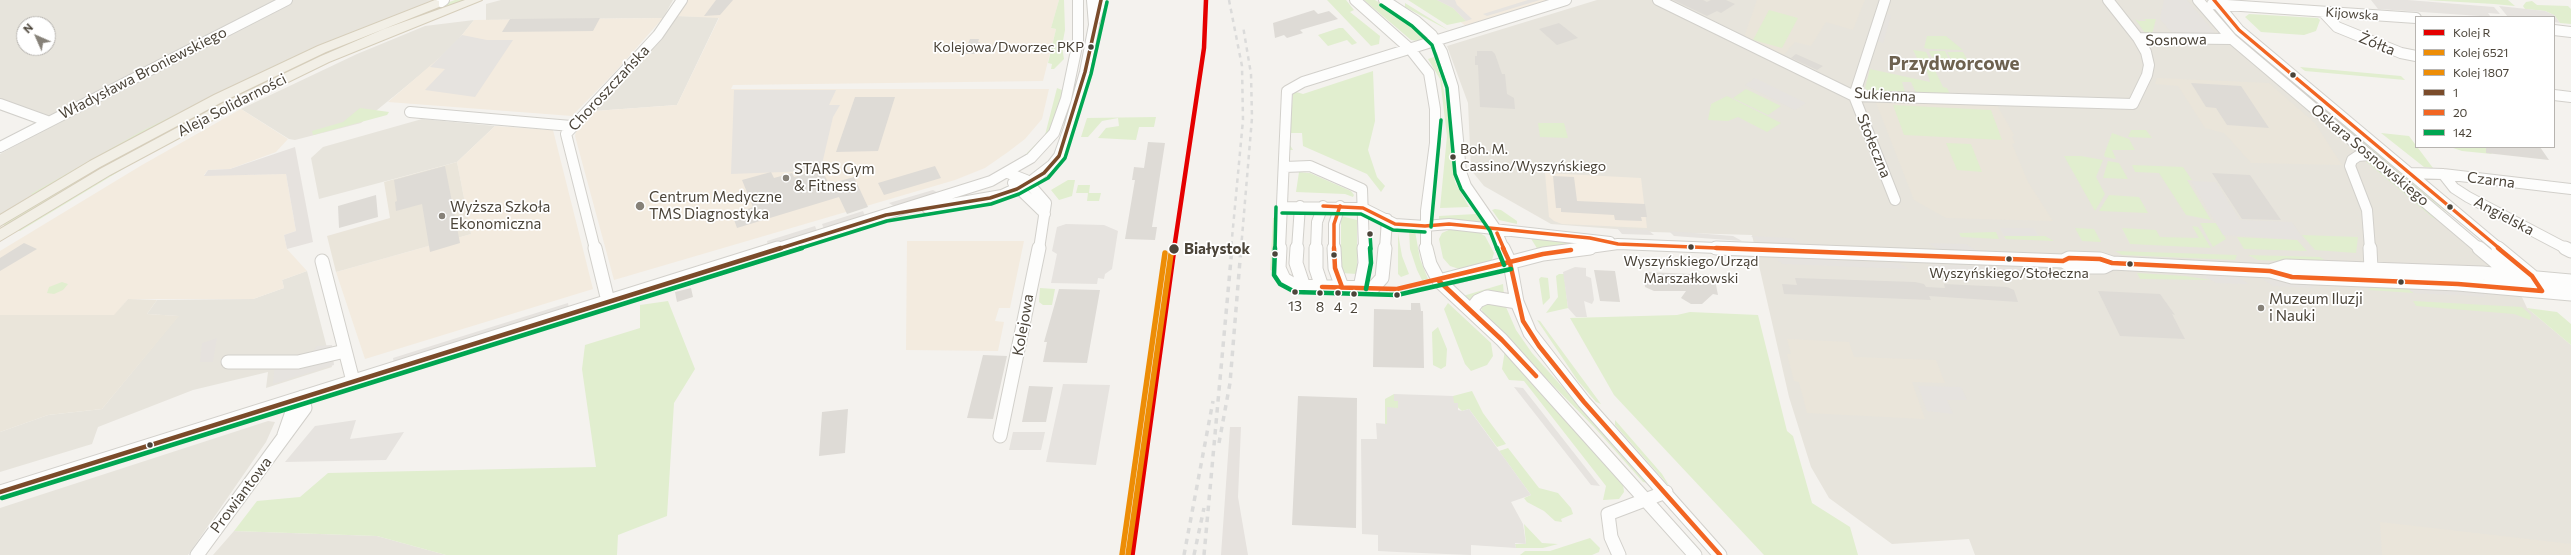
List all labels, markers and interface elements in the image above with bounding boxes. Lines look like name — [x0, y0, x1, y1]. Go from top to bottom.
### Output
street label: Kijowska — [2325, 4, 2379, 24]
north arrow — [16, 16, 56, 56]
legend — [2415, 16, 2555, 148]
text: N — [20, 20, 35, 35]
street label: Władysława Broniewskiego — [56, 23, 230, 123]
text: Kolej R — [2453, 25, 2491, 39]
street label: Żółta — [2356, 29, 2398, 59]
street label: Sosnowa — [2145, 30, 2207, 50]
place label: Kolejowa/Dworzec PKP — [933, 39, 1084, 55]
street label: Choroszczańska — [565, 41, 653, 135]
marker: Kolejowa/Dworzec PKP — [1086, 42, 1096, 52]
text: Kolej 6521 — [2453, 45, 2509, 59]
district label: Przydworcowe — [1888, 53, 2020, 75]
text: Kolej 1807 — [2453, 65, 2509, 79]
street label: Aleja Solidarności — [174, 70, 290, 140]
unlabelled marker — [2288, 70, 2298, 80]
street label: Sukienna — [1853, 84, 1917, 106]
text: 1 — [2453, 85, 2458, 99]
street label: Oskara Sosnowskiego — [2307, 100, 2433, 210]
text: 20 — [2453, 105, 2467, 119]
street label: Stołeczna — [1853, 111, 1895, 181]
text: 142 — [2453, 125, 2472, 139]
place label: Boh. M. Cassino/Wyszyńskiego — [1460, 141, 1606, 174]
marker: Boh. M. Cassino/Wyszyńskiego — [1448, 152, 1458, 162]
place label: STARS Gym & Fitness — [794, 160, 874, 195]
street label: Czarna — [2466, 168, 2516, 192]
marker: STARS Gym & Fitness — [781, 173, 791, 183]
place label: Centrum Medyczne TMS Diagnostyka — [649, 188, 782, 223]
street label: Angielska — [2471, 193, 2537, 239]
place label: Wyższa Szkoła Ekonomiczna — [450, 198, 550, 233]
marker: Centrum Medyczne TMS Diagnostyka — [634, 200, 646, 212]
unlabelled marker — [2445, 202, 2455, 212]
marker: Wyższa Szkoła Ekonomiczna — [437, 211, 447, 221]
unlabelled marker — [1365, 229, 1375, 239]
place label: Białystok — [1184, 240, 1250, 258]
marker: Białystok — [1167, 242, 1181, 256]
marker: Wyszyńskiego/Urząd Marszałkowski — [1686, 242, 1696, 252]
unlabelled marker — [1270, 249, 1280, 259]
unlabelled marker — [1329, 250, 1339, 260]
place label: Wyszyńskiego/Urząd Marszałkowski — [1624, 253, 1758, 286]
marker: Wyszyńskiego/Stołeczna — [2004, 254, 2014, 264]
unlabelled marker — [2125, 259, 2135, 269]
place label: Wyszyńskiego/Stołeczna — [1929, 265, 2089, 281]
unlabelled marker — [2396, 277, 2406, 287]
marker: 13 — [1290, 287, 1300, 297]
marker: 8 — [1315, 288, 1325, 298]
marker: 4 — [1333, 288, 1343, 298]
marker: 2 — [1349, 289, 1359, 299]
unlabelled marker — [1392, 290, 1402, 300]
place label: Muzeum Iluzji i Nauki — [2269, 290, 2363, 325]
street label: Kolejowa — [1009, 293, 1037, 357]
place label: 13 — [1288, 298, 1302, 314]
place label: 8 — [1316, 299, 1324, 315]
place label: 4 — [1334, 299, 1342, 315]
place label: 2 — [1350, 300, 1358, 316]
marker: Muzeum Iluzji i Nauki — [2256, 303, 2266, 313]
unlabelled marker — [145, 440, 155, 450]
street label: Prowiantowa — [207, 453, 275, 537]

